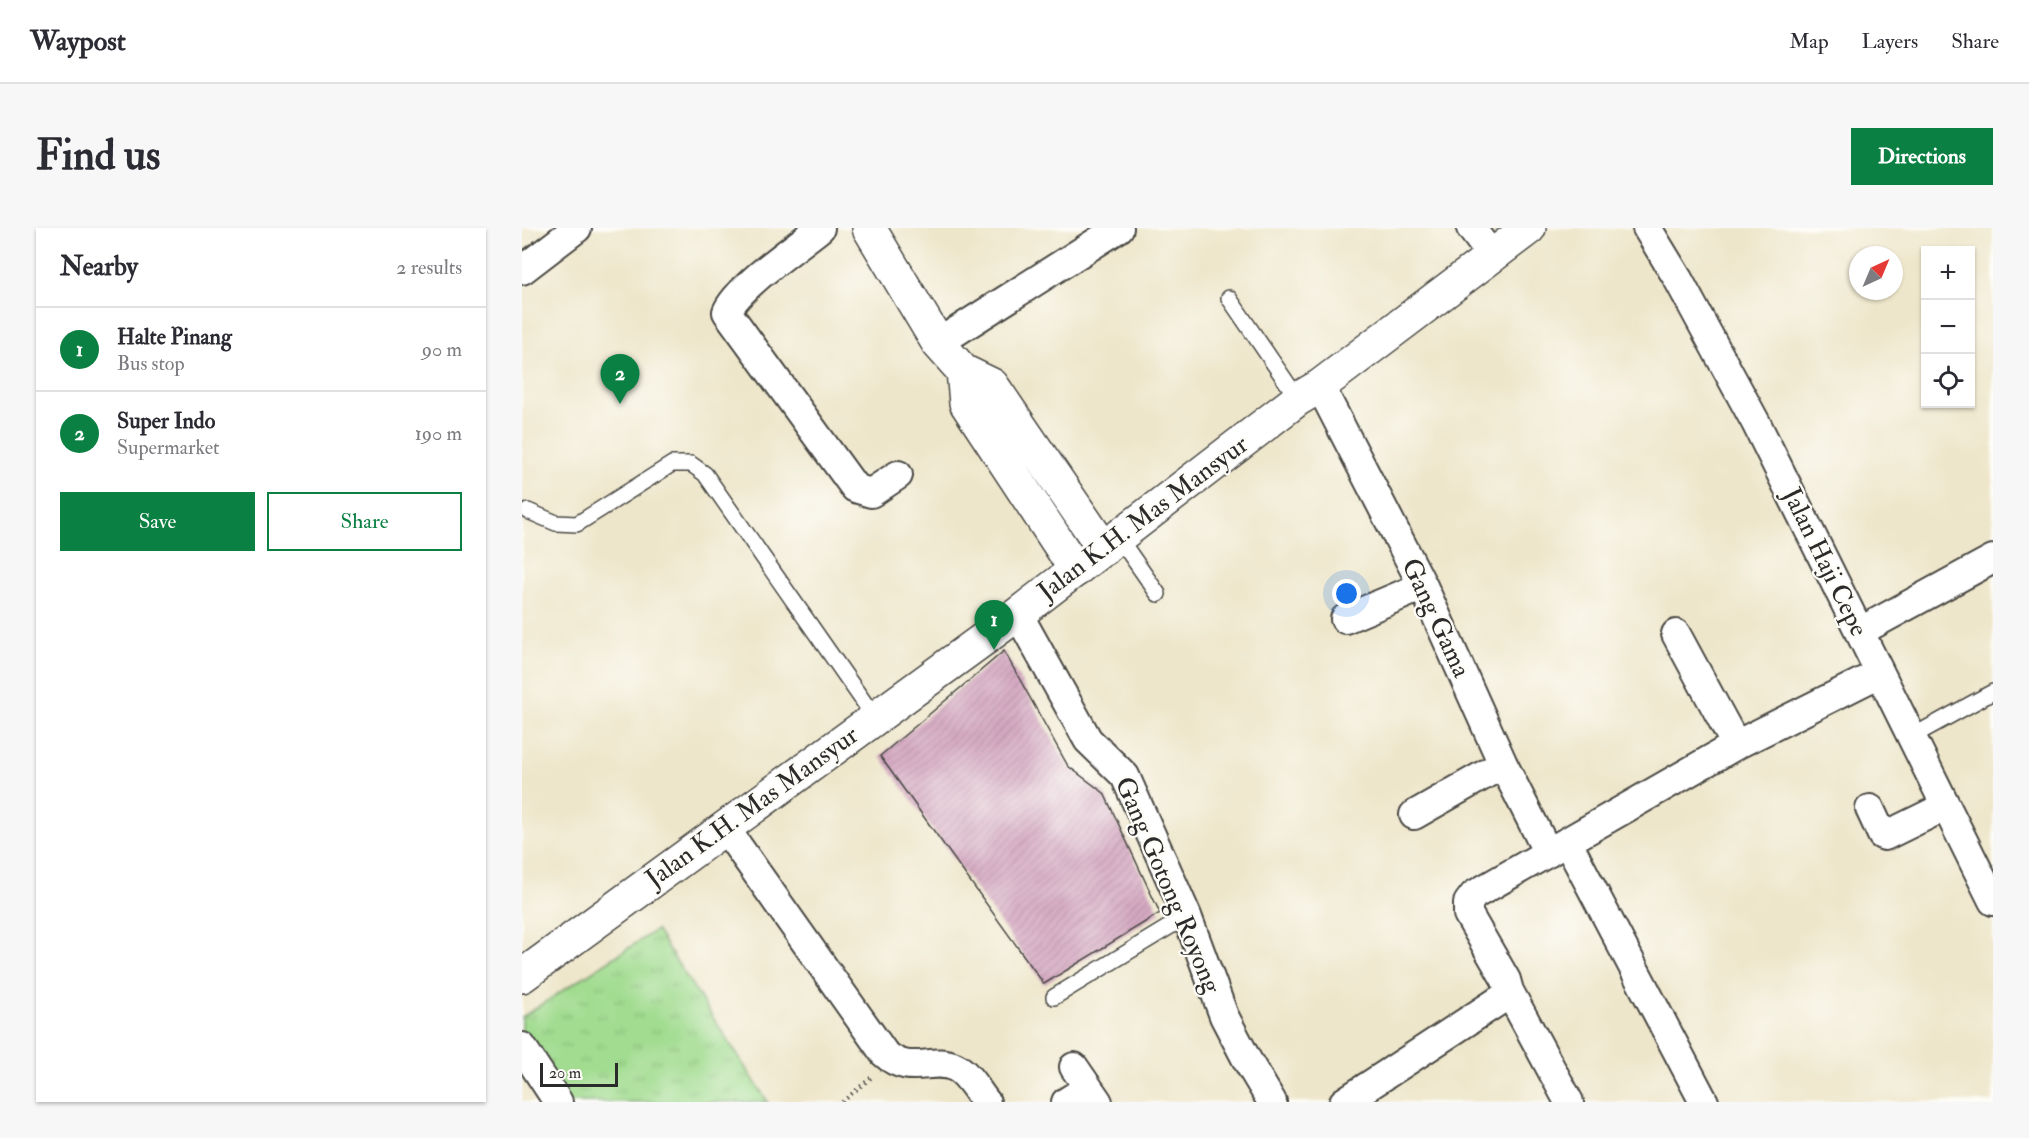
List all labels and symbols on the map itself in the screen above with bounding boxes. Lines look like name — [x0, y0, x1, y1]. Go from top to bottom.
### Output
north arrow — [1849, 246, 1903, 300]
pin: 2 — [600, 354, 640, 404]
street label: Jalan K.H. Mas Mansyur — [1031, 428, 1255, 608]
street label: Jalan Haji Cepe — [1774, 482, 1875, 642]
street label: Gang Gama — [1395, 553, 1478, 683]
your location — [1332, 579, 1361, 608]
pin: 1 — [974, 600, 1014, 650]
street label: Jalan K.H. Mas Mansyur — [639, 719, 865, 896]
street label: Gang Gotong Royong — [1108, 772, 1228, 999]
scale bar — [540, 1060, 618, 1088]

